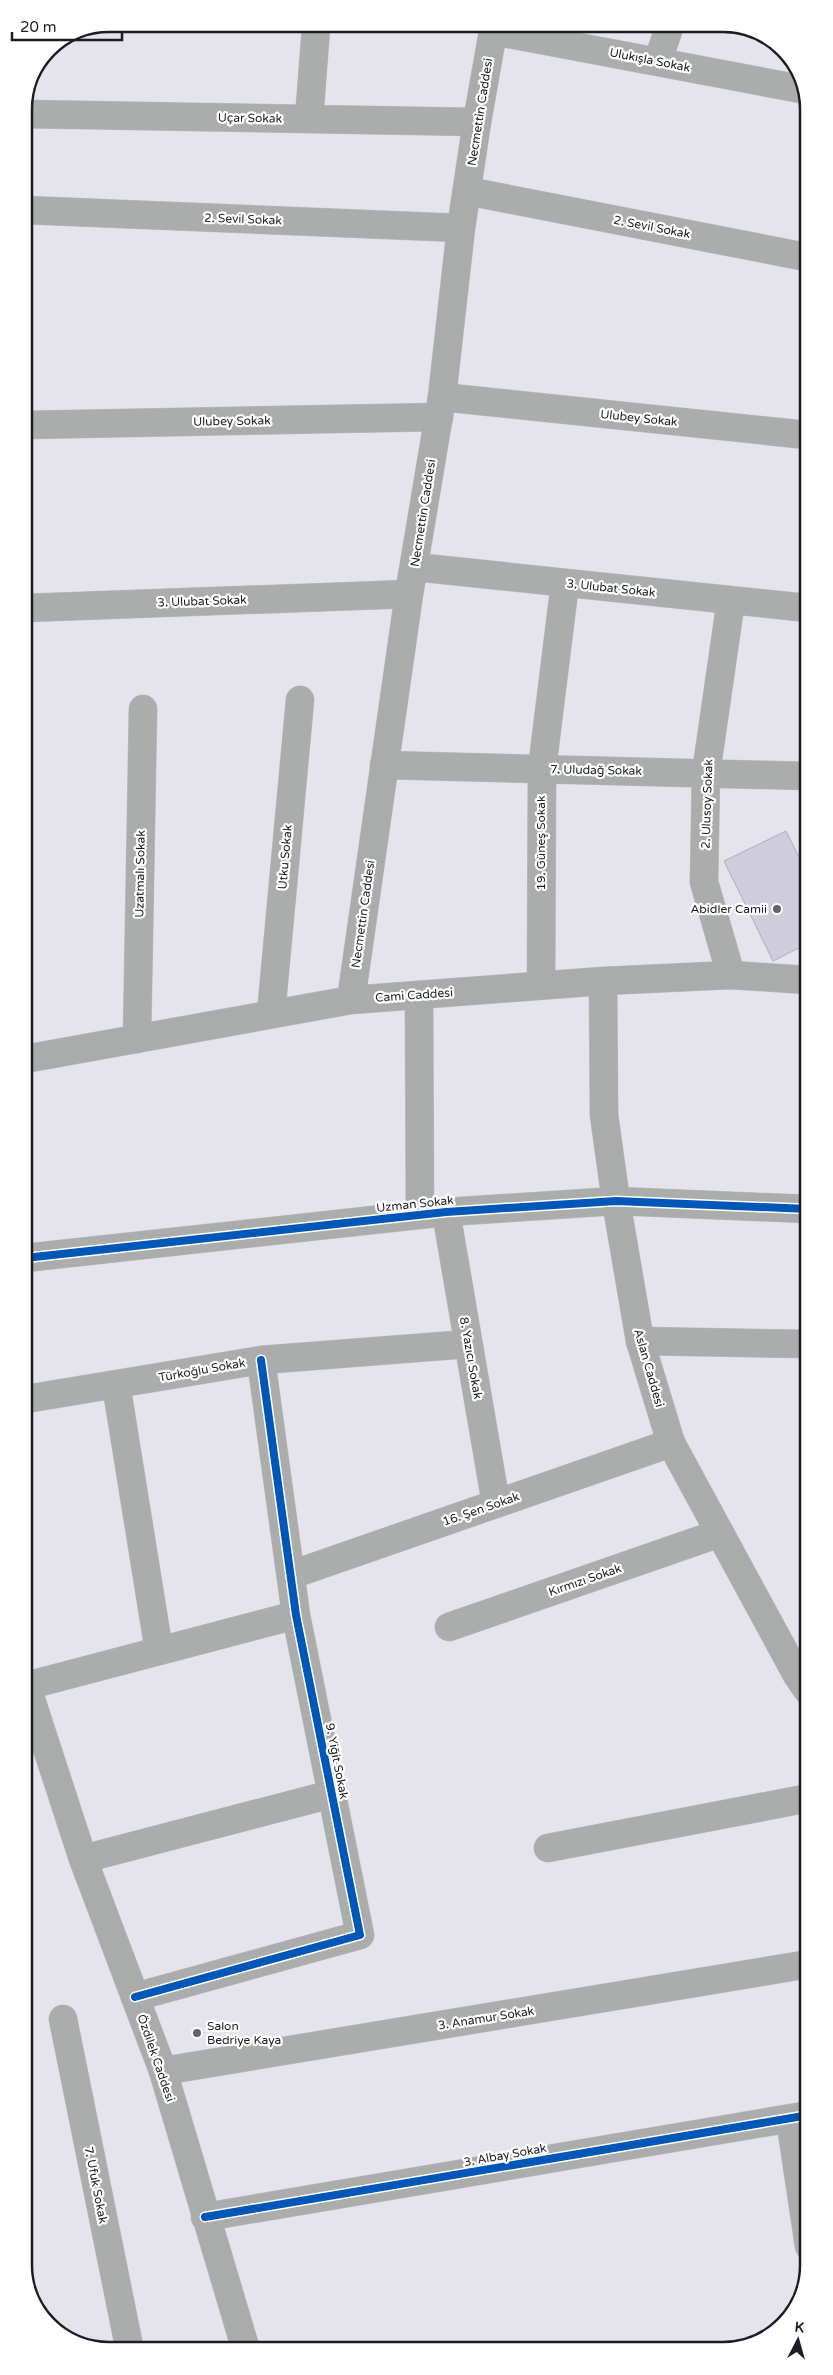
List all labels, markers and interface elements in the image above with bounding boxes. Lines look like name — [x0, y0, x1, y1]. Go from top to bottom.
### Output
scale bar — [12, 10, 122, 42]
text: 20 m — [20, 18, 57, 36]
street label: Ulukışla Sokak — [609, 45, 692, 75]
street label: Necmettin Caddesi — [465, 57, 495, 167]
street label: Uçar Sokak — [218, 110, 283, 126]
street label: 2. Sevil Sokak — [204, 211, 283, 227]
street label: 2. Sevil Sokak — [613, 213, 692, 241]
street label: Ulubey Sokak — [600, 407, 679, 429]
street label: Ulubey Sokak — [193, 413, 271, 429]
street label: Necmettin Caddesi — [408, 458, 438, 568]
street label: 3. Ulubat Sokak — [566, 576, 657, 600]
street label: 3. Ulubat Sokak — [157, 592, 247, 610]
street label: 2. Ulusoy Sokak — [698, 758, 716, 849]
street label: 7. Uludağ Sokak — [550, 762, 642, 778]
street label: 19. Güneş Sokak — [534, 795, 548, 891]
street label: Utku Sokak — [275, 824, 295, 890]
street label: Uzatmalı Sokak — [132, 830, 148, 918]
street label: Necmettin Caddesi — [348, 859, 378, 969]
place label: Abidler Camii — [690, 902, 767, 916]
marker: Abidler Camii — [771, 903, 783, 915]
street label: Cami Caddesi — [375, 985, 453, 1005]
street label: Uzman Sokak — [376, 1193, 455, 1215]
street label: 8. Yazıcı Sokak — [457, 1316, 485, 1401]
street label: Aslan Caddesi — [631, 1327, 667, 1409]
street label: Türkoğlu Sokak — [158, 1355, 247, 1385]
street label: 16. Şen Sokak — [441, 1489, 522, 1529]
street label: Kırmızı Sokak — [547, 1561, 624, 1599]
street label: 9. Yiğit Sokak — [323, 1722, 351, 1801]
street label: 3. Anamur Sokak — [437, 2003, 535, 2033]
street label: Özdilek Caddesi — [134, 2012, 178, 2104]
place label: Salon Bedriye Kaya — [207, 2019, 281, 2047]
marker: Salon Bedriye Kaya — [191, 2027, 203, 2039]
street label: 3. Albay Sokak — [463, 2141, 548, 2169]
street label: 7. Ufuk Sokak — [82, 2145, 110, 2225]
north arrow — [773, 2315, 823, 2365]
text: K — [794, 2319, 805, 2337]

